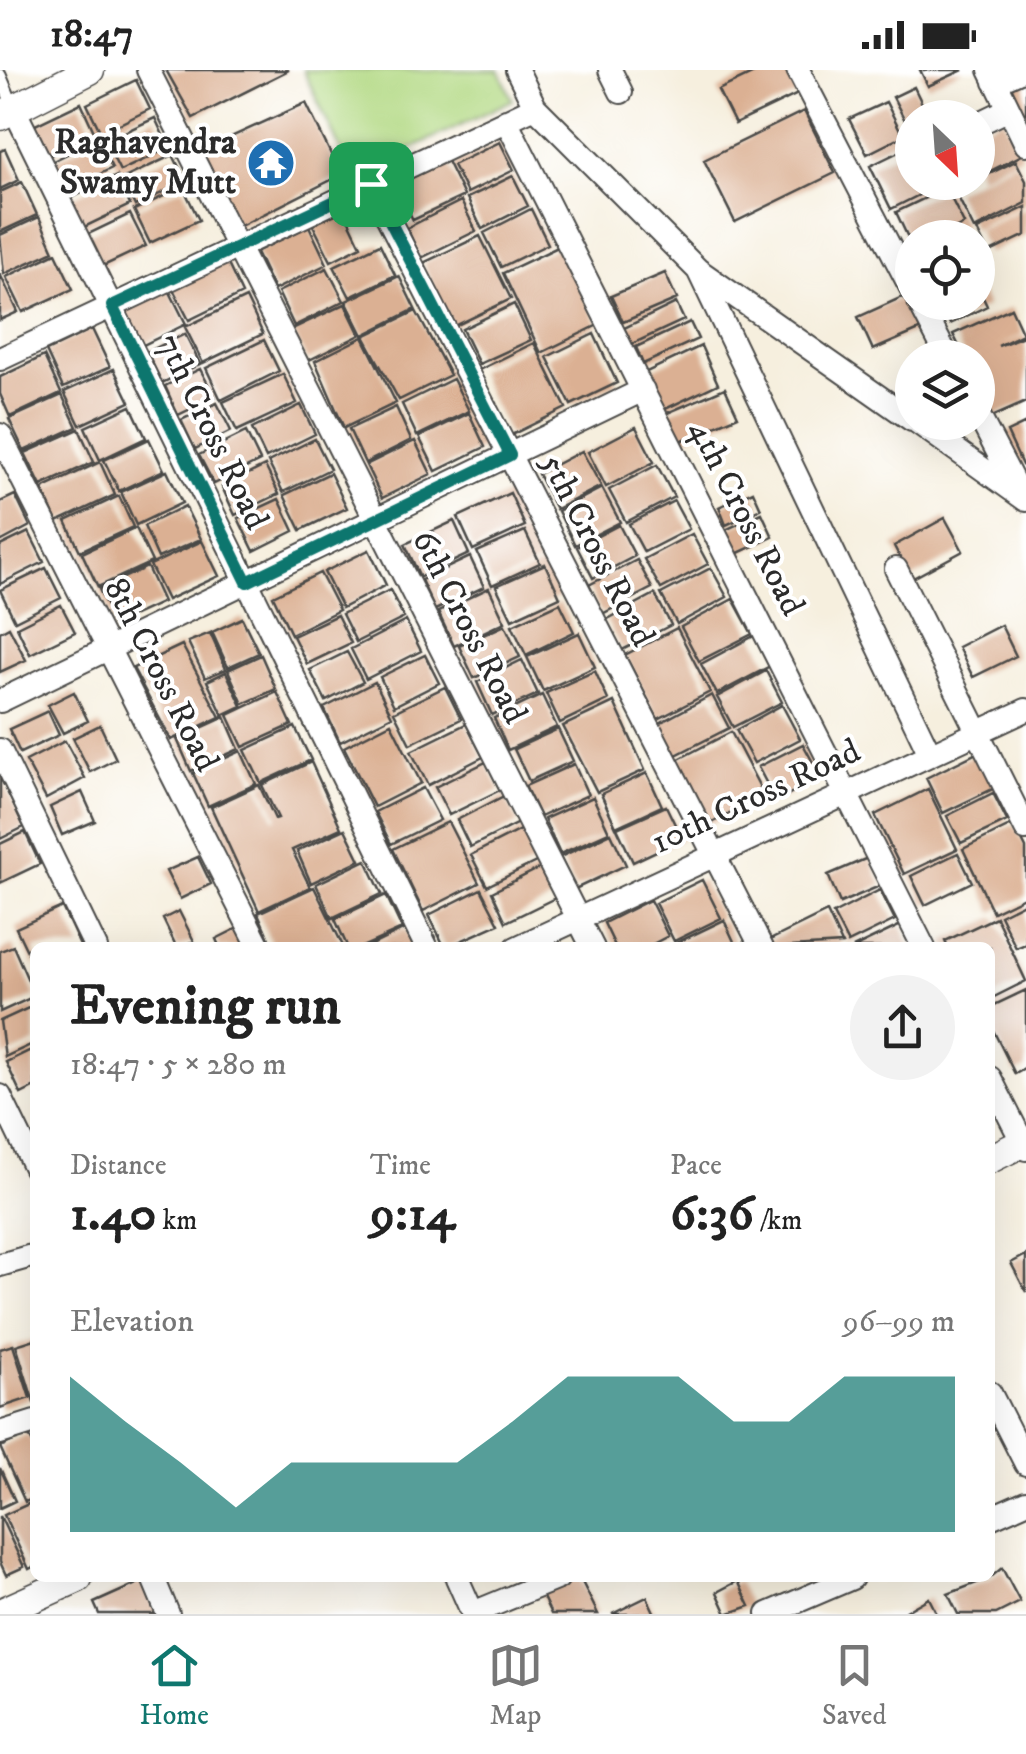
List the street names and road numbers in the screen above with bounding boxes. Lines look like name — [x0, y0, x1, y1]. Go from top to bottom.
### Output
street label: 7th Cross Road — [146, 327, 278, 537]
street label: 4th Cross Road — [678, 413, 814, 624]
street label: 5th Cross Road — [530, 446, 665, 654]
street label: 6th Cross Road — [401, 523, 537, 732]
street label: 8th Cross Road — [93, 571, 229, 779]
street label: 10th Cross Road — [645, 729, 868, 865]

